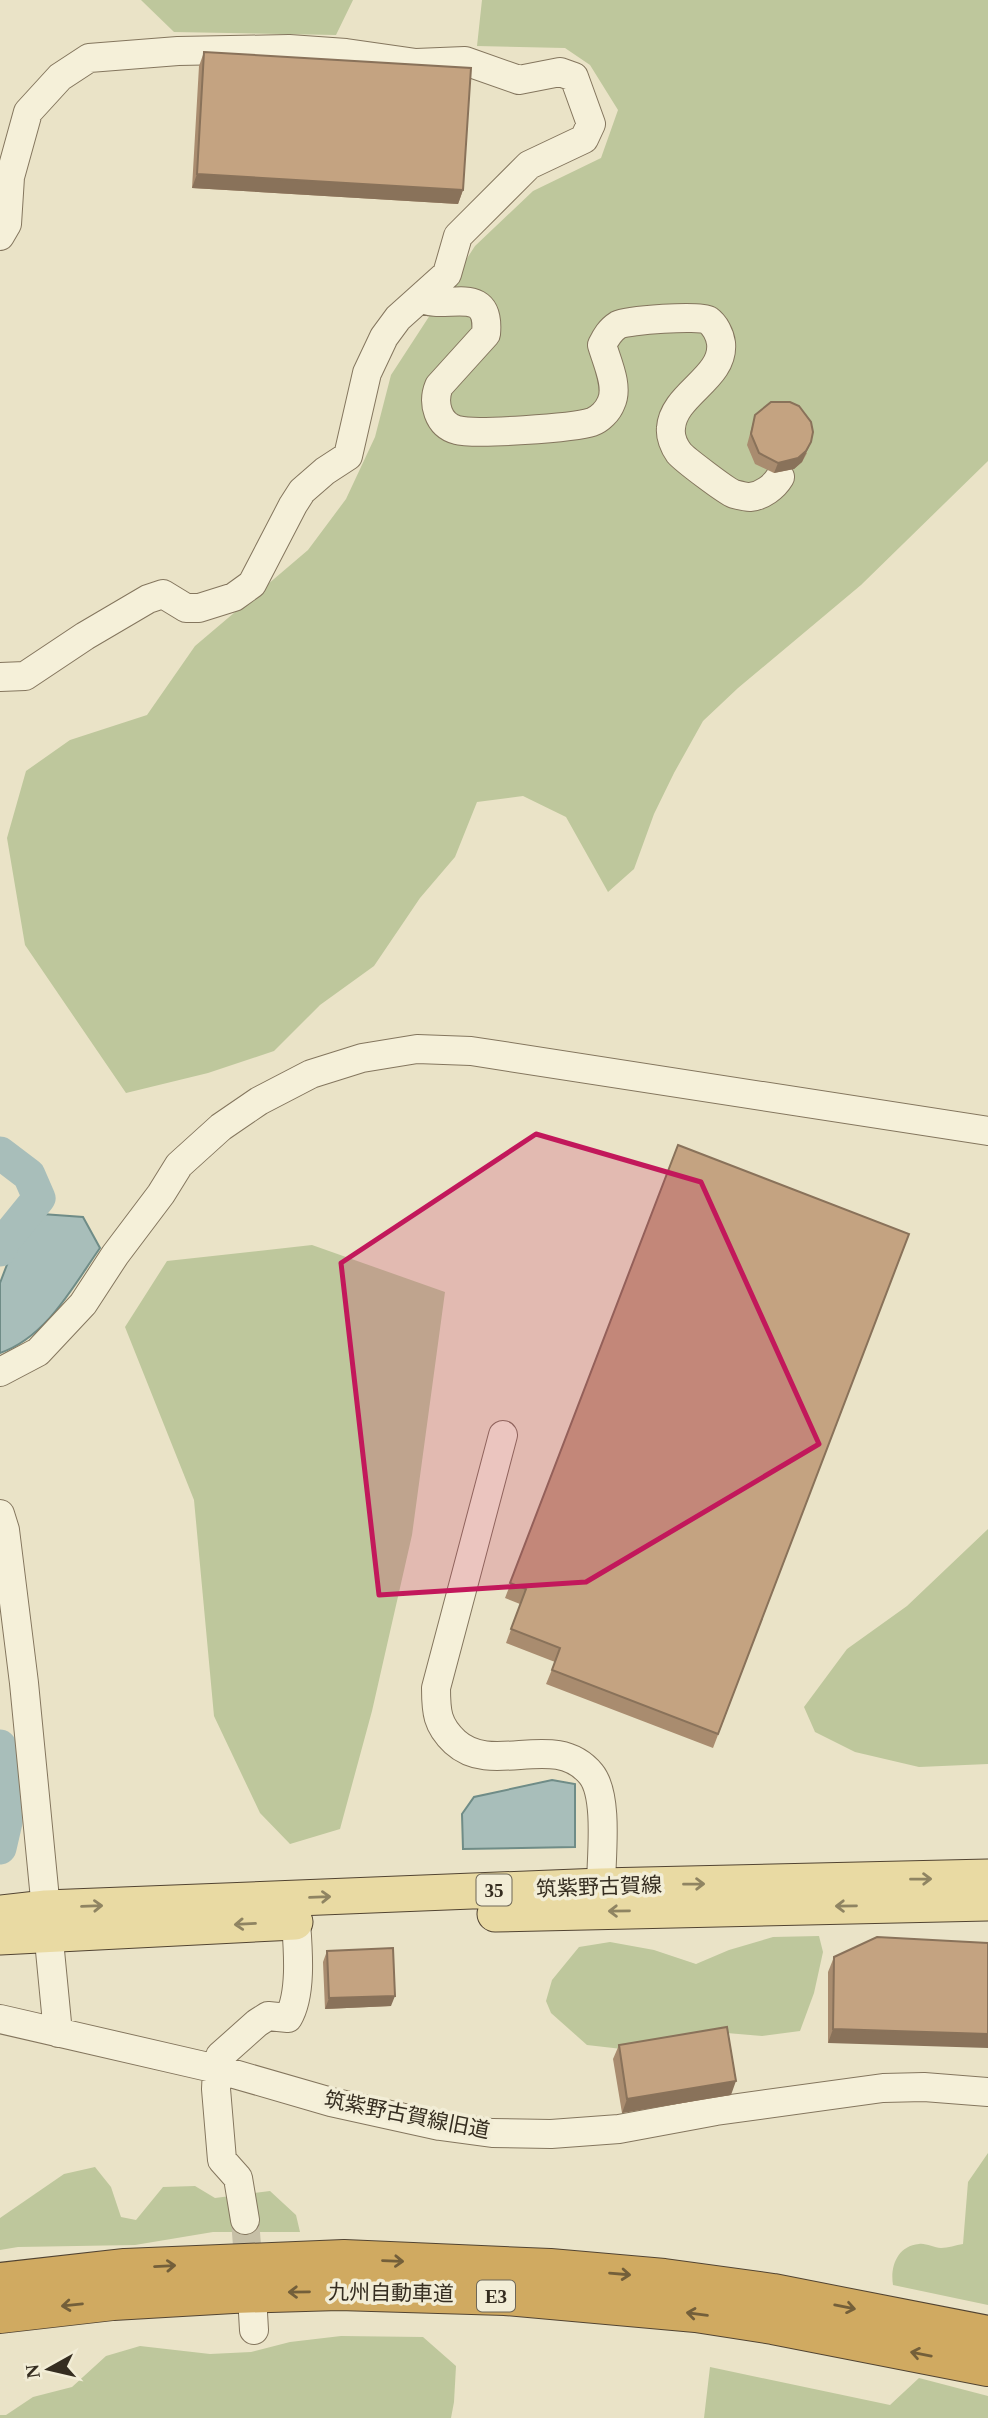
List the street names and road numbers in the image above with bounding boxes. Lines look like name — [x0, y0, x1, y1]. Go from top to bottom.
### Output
street label: 筑紫野古賀線 — [536, 1873, 662, 1901]
road number: 35 — [476, 1874, 512, 1906]
street label: 筑紫野古賀線旧道 — [322, 2087, 492, 2143]
street label: 九州自動車道 — [328, 2280, 454, 2306]
road number: E3 — [477, 2280, 515, 2312]

